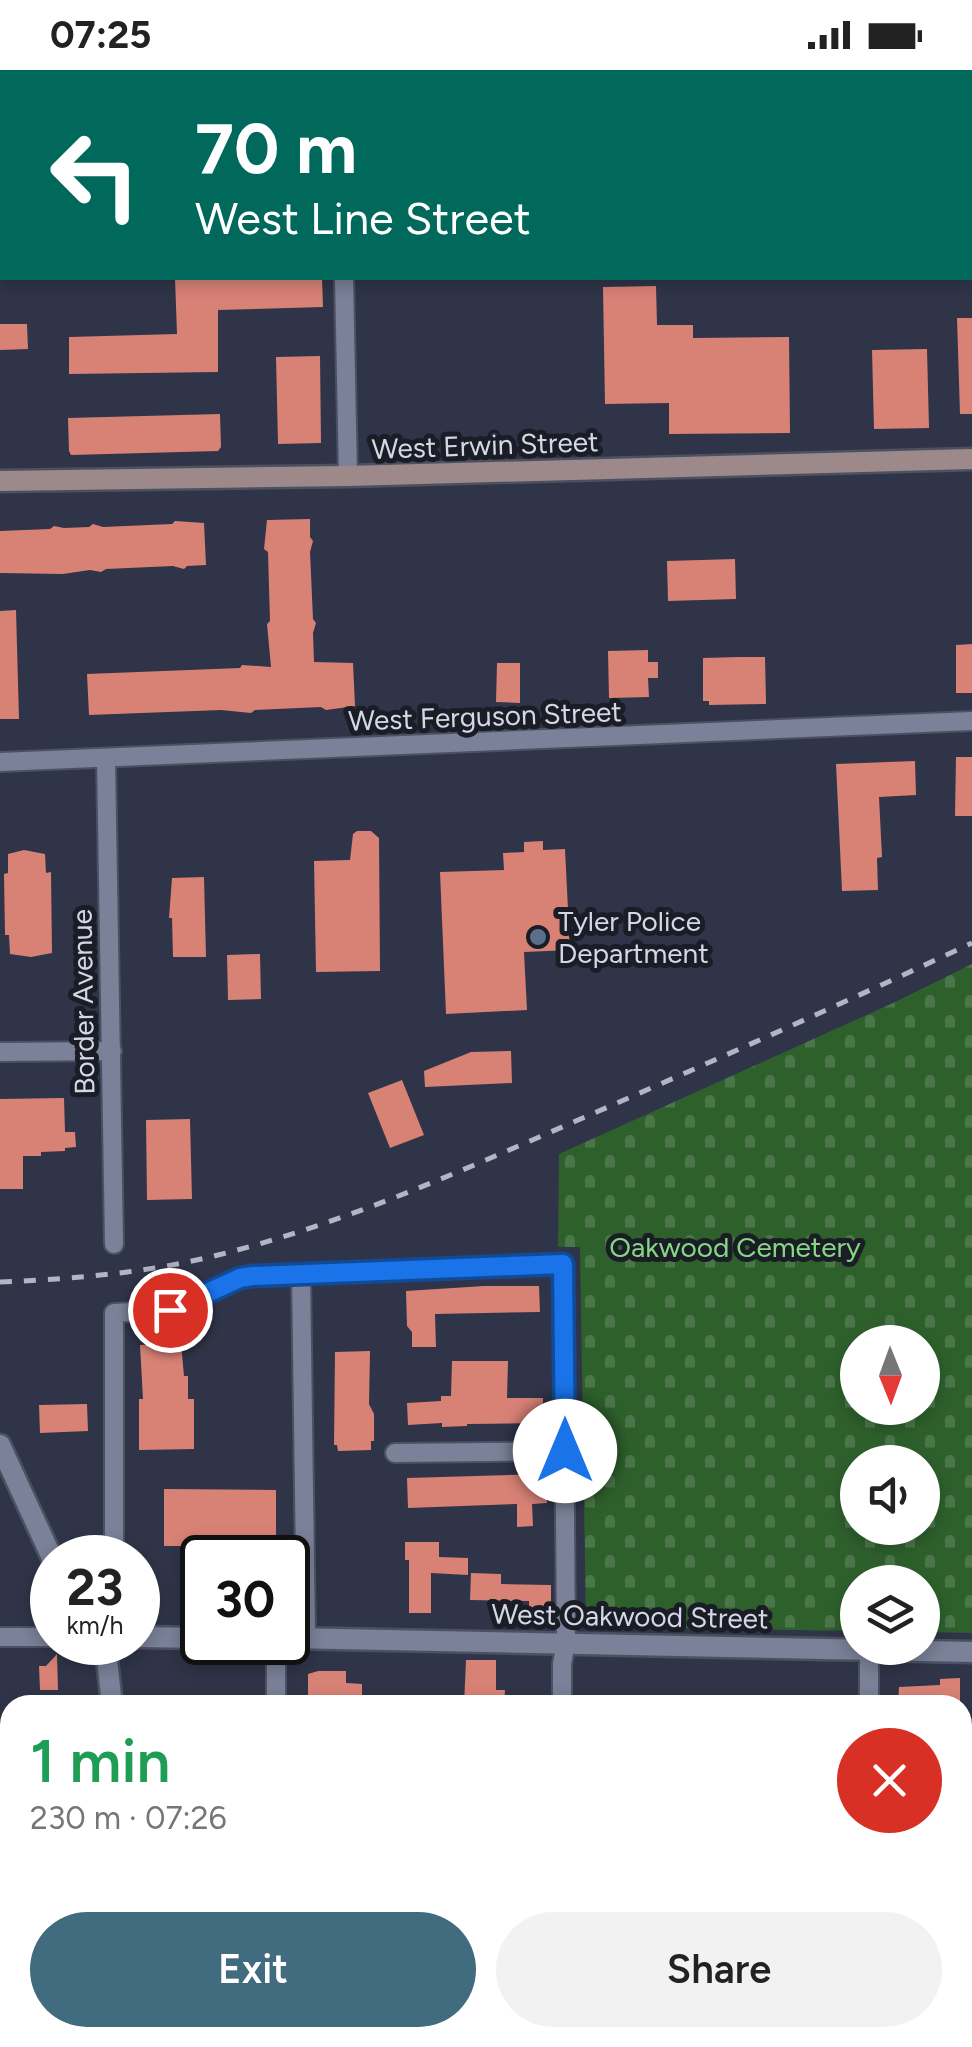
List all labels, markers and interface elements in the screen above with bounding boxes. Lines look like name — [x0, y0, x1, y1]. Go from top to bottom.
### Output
text: 07:25 — [50, 12, 151, 58]
text: 70 m — [195, 106, 357, 191]
icon: left — [30, 110, 160, 240]
text: West Line Street — [195, 191, 531, 245]
street label: West Erwin Street — [371, 424, 599, 466]
street label: West Ferguson Street — [348, 694, 622, 738]
place label: Tyler Police Department — [558, 904, 709, 970]
street label: Border Avenue — [64, 909, 102, 1095]
marker: Tyler Police Department — [527, 926, 549, 948]
park label: Oakwood Cemetery — [609, 1230, 861, 1264]
pin — [128, 1268, 213, 1353]
icon: arrive — [143, 1283, 198, 1338]
north arrow — [840, 1325, 940, 1425]
map controls — [840, 1325, 940, 1665]
position arrow — [513, 1399, 617, 1503]
button: sound — [840, 1445, 940, 1545]
speed limit sign: 30 — [180, 1535, 310, 1665]
text: 23 — [67, 1557, 123, 1618]
button: layers — [840, 1565, 940, 1665]
street label: West Oakwood Street — [491, 1597, 769, 1635]
text: km/h — [66, 1610, 124, 1640]
text: 1 min — [30, 1725, 170, 1797]
button: close — [837, 1728, 942, 1833]
text: 230 m · 07:26 — [30, 1799, 227, 1837]
button: Exit — [30, 1912, 476, 2027]
button: Share — [496, 1912, 942, 2027]

